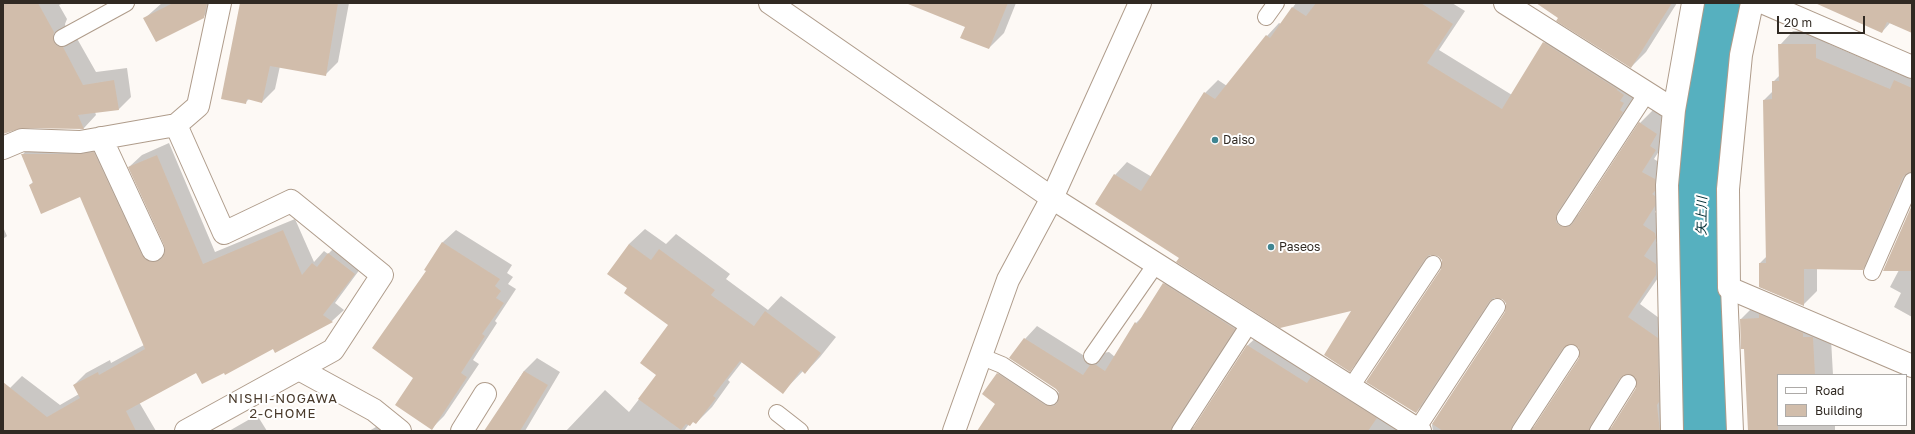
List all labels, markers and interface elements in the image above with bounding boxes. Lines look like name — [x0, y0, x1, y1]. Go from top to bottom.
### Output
scale bar — [1779, 8, 1867, 34]
text: 20 m — [1784, 15, 1812, 30]
place label: Daiso — [1223, 133, 1255, 147]
marker: Daiso — [1210, 135, 1220, 145]
water label: 矢上川 — [1694, 196, 1710, 236]
place label: Paseos — [1279, 240, 1320, 254]
marker: Paseos — [1266, 242, 1276, 252]
legend — [1777, 374, 1907, 426]
text: Road — [1815, 383, 1844, 398]
district label: NISHI-NOGAWA 2-CHOME — [228, 391, 338, 422]
text: Building — [1815, 403, 1863, 418]

